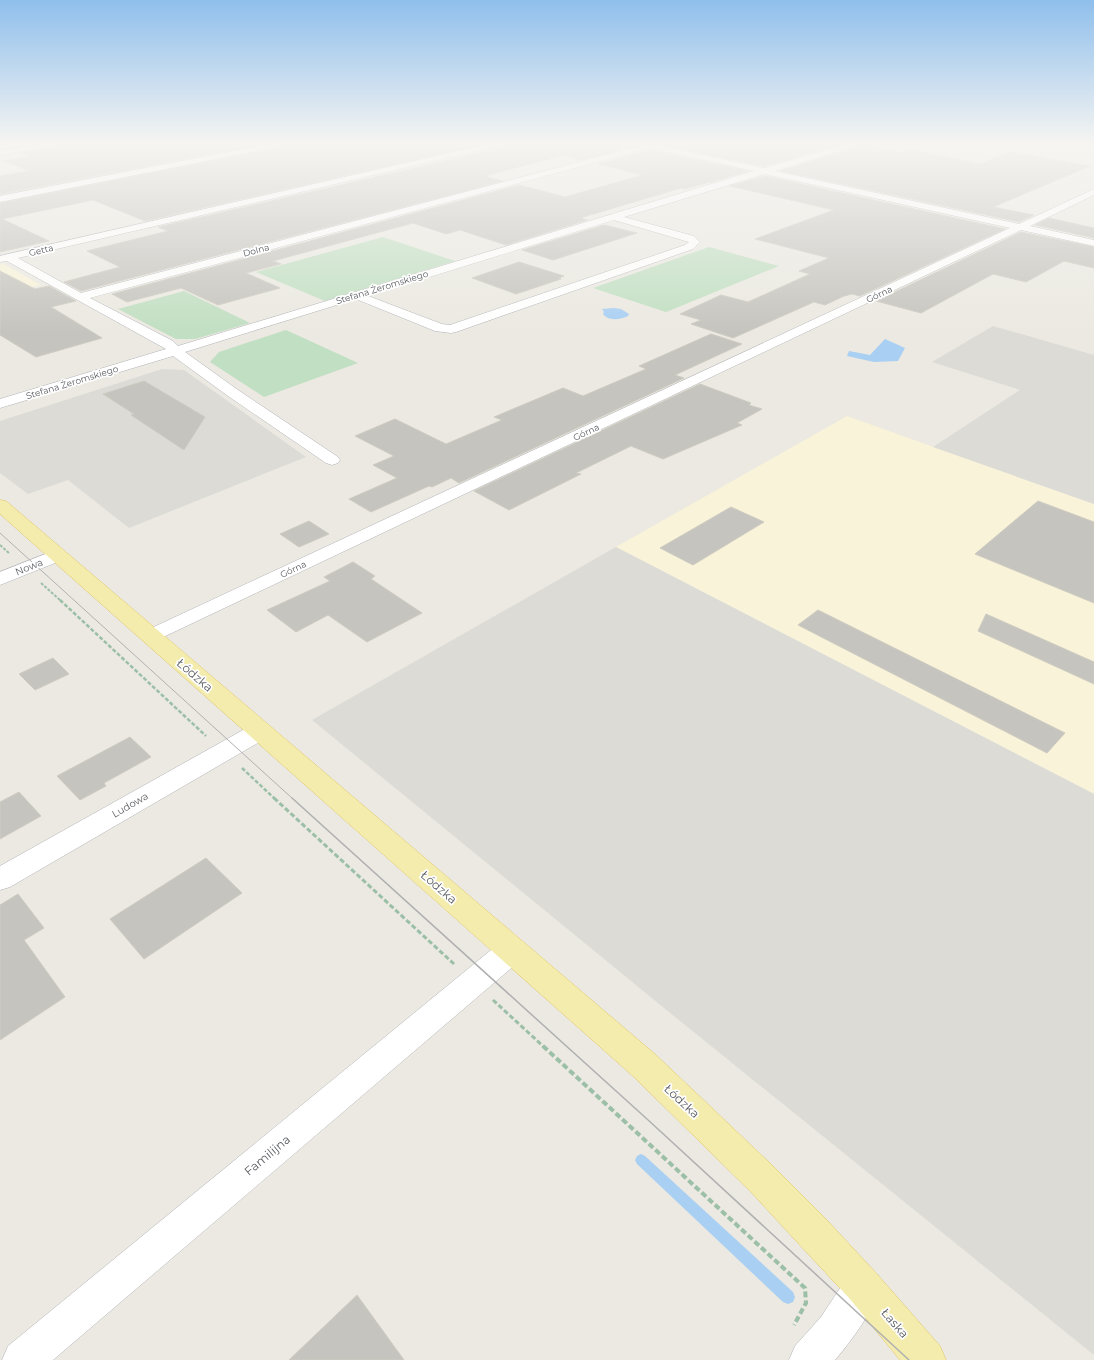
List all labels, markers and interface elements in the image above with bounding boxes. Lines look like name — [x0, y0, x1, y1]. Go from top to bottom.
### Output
street label: Dolna — [242, 241, 270, 259]
street label: Getta — [28, 242, 54, 258]
street label: Stefana Żeromskiego — [335, 268, 430, 306]
street label: Górna — [864, 283, 894, 305]
street label: Stefana Żeromskiego — [25, 363, 120, 401]
street label: Górna — [571, 421, 601, 443]
street label: Nowa — [13, 556, 45, 578]
street label: Górna — [278, 558, 308, 580]
street label: Łódzka — [174, 655, 216, 695]
street label: Ludowa — [109, 789, 151, 821]
street label: Łódzka — [418, 867, 460, 907]
street label: Łódzka — [661, 1081, 703, 1121]
street label: Familijna — [241, 1131, 293, 1179]
street label: Łaska — [878, 1305, 912, 1341]

